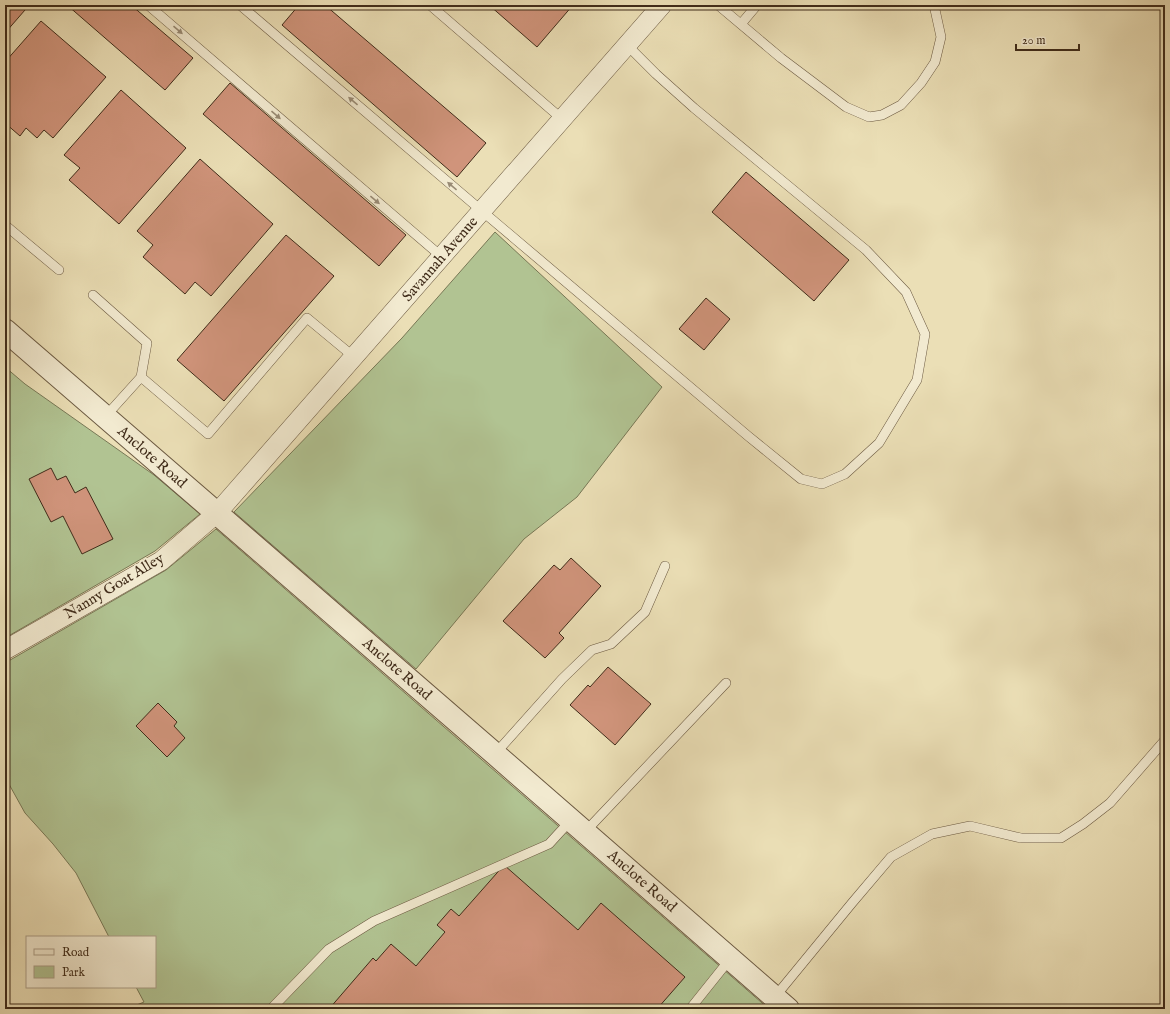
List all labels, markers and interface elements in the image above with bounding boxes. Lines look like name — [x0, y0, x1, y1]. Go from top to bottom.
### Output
one-way arrow — [173, 26, 183, 35]
scale bar — [1016, 26, 1079, 52]
text: 20 m — [1022, 33, 1045, 48]
one-way arrow — [348, 97, 358, 106]
one-way arrow — [271, 111, 282, 120]
one-way arrow — [447, 181, 457, 190]
one-way arrow — [370, 195, 381, 204]
street label: Savannah Avenue — [398, 212, 482, 305]
street label: Anclote Road — [113, 421, 191, 493]
street label: Nanny Goat Alley — [61, 548, 168, 623]
street label: Anclote Road — [358, 633, 436, 705]
street label: Anclote Road — [603, 845, 681, 917]
legend — [26, 936, 156, 988]
text: Road — [62, 945, 90, 960]
text: Park — [62, 965, 85, 980]

